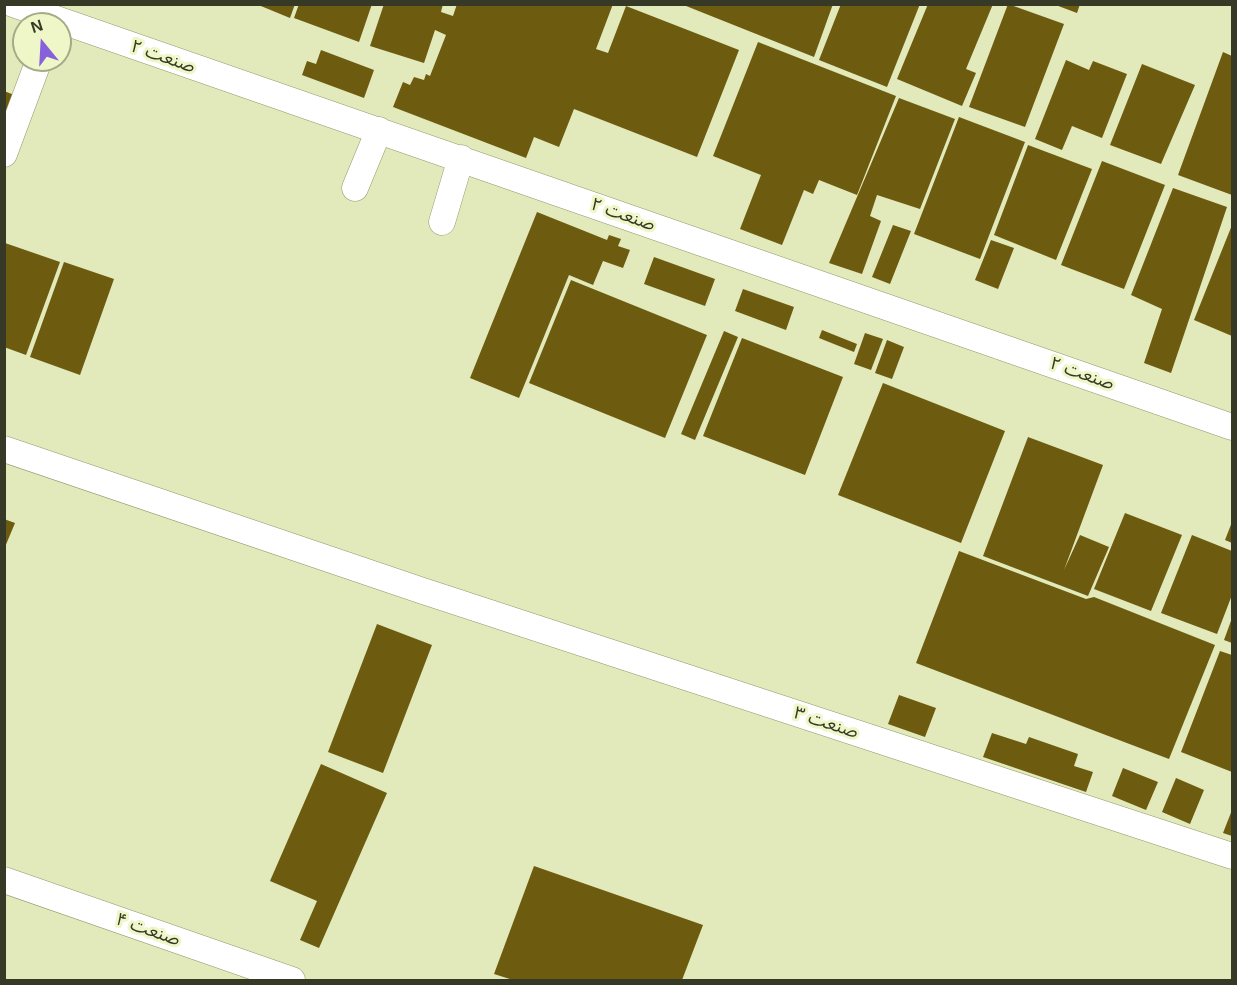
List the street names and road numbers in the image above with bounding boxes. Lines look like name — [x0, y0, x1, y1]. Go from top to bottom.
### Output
street label: صنعت ۲ — [128, 36, 198, 78]
street label: صنعت ۲ — [588, 194, 658, 236]
street label: صنعت ۲ — [1047, 353, 1117, 395]
street label: صنعت ۳ — [791, 702, 861, 744]
street label: صنعت ۴ — [113, 909, 183, 951]

